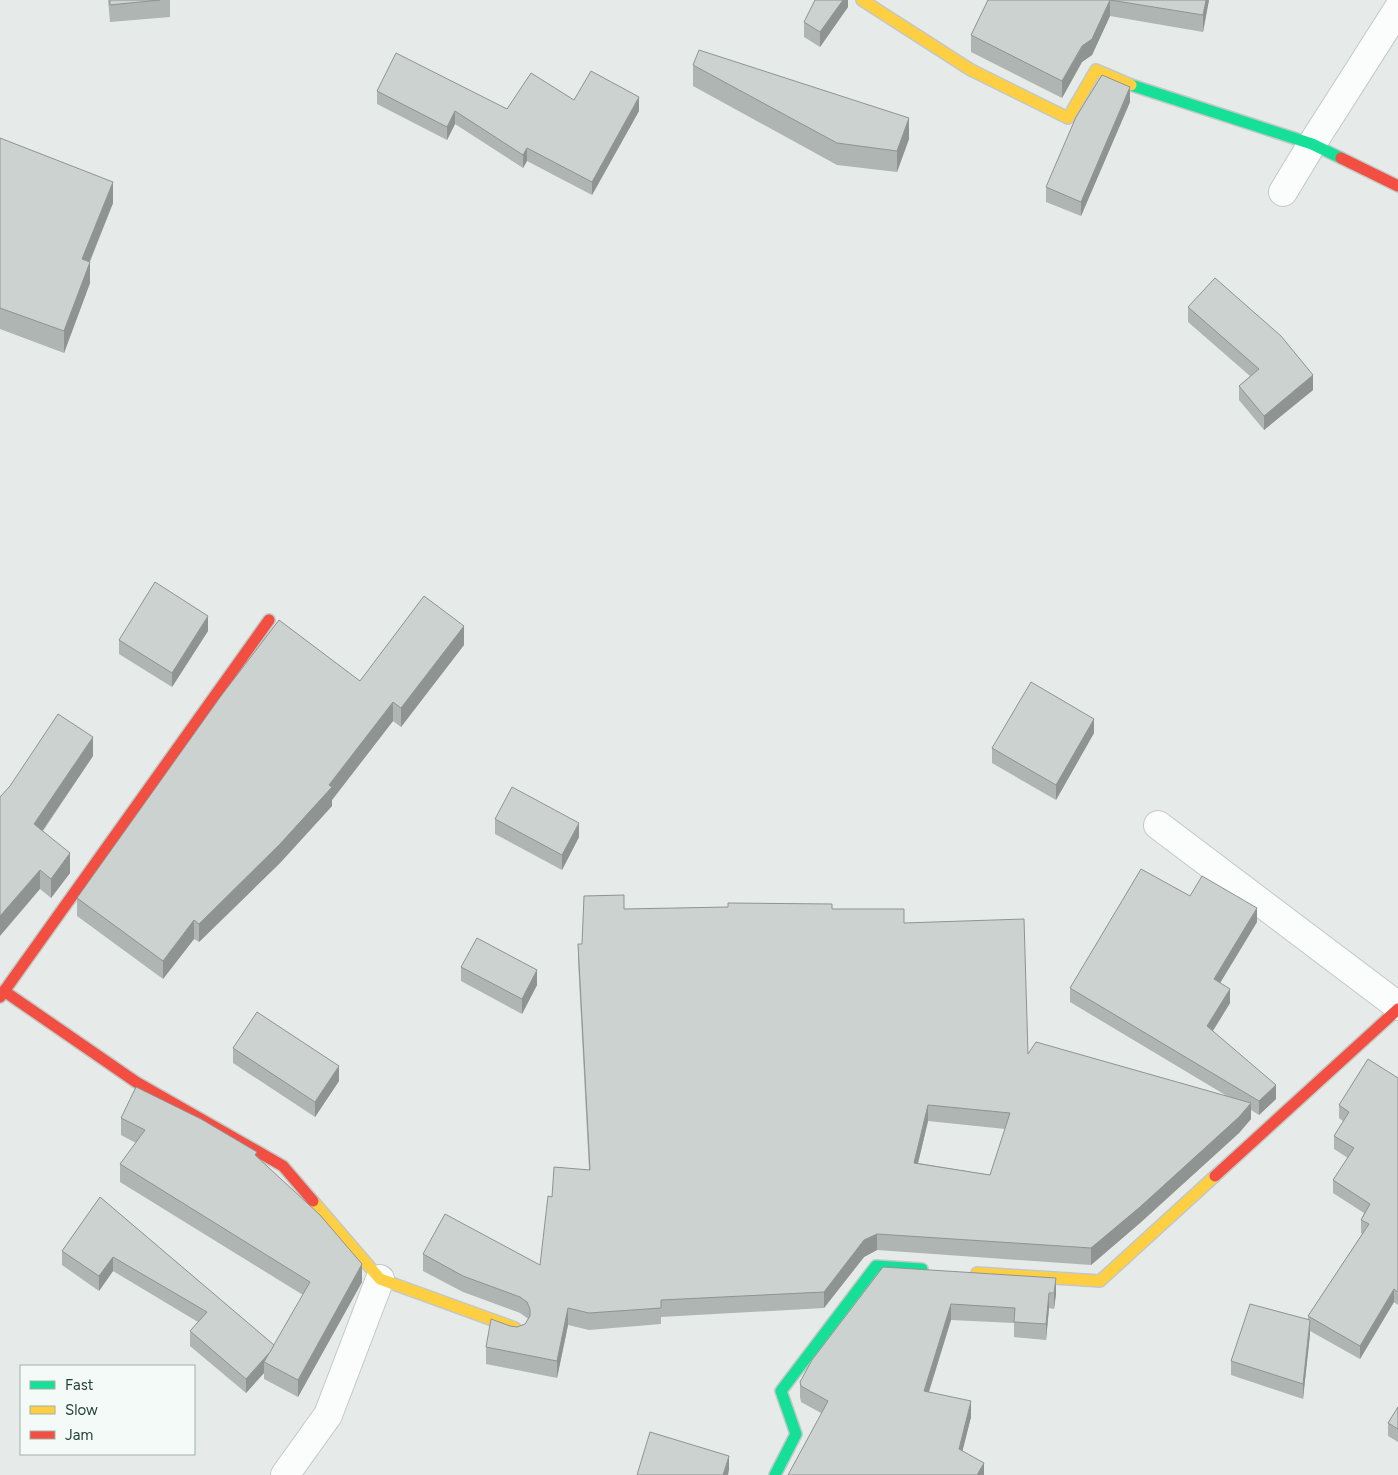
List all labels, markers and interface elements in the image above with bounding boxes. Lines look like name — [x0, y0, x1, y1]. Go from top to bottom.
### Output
legend — [20, 1365, 195, 1455]
text: Fast — [65, 1376, 94, 1394]
text: Slow — [65, 1401, 98, 1419]
text: Jam — [65, 1426, 93, 1444]

